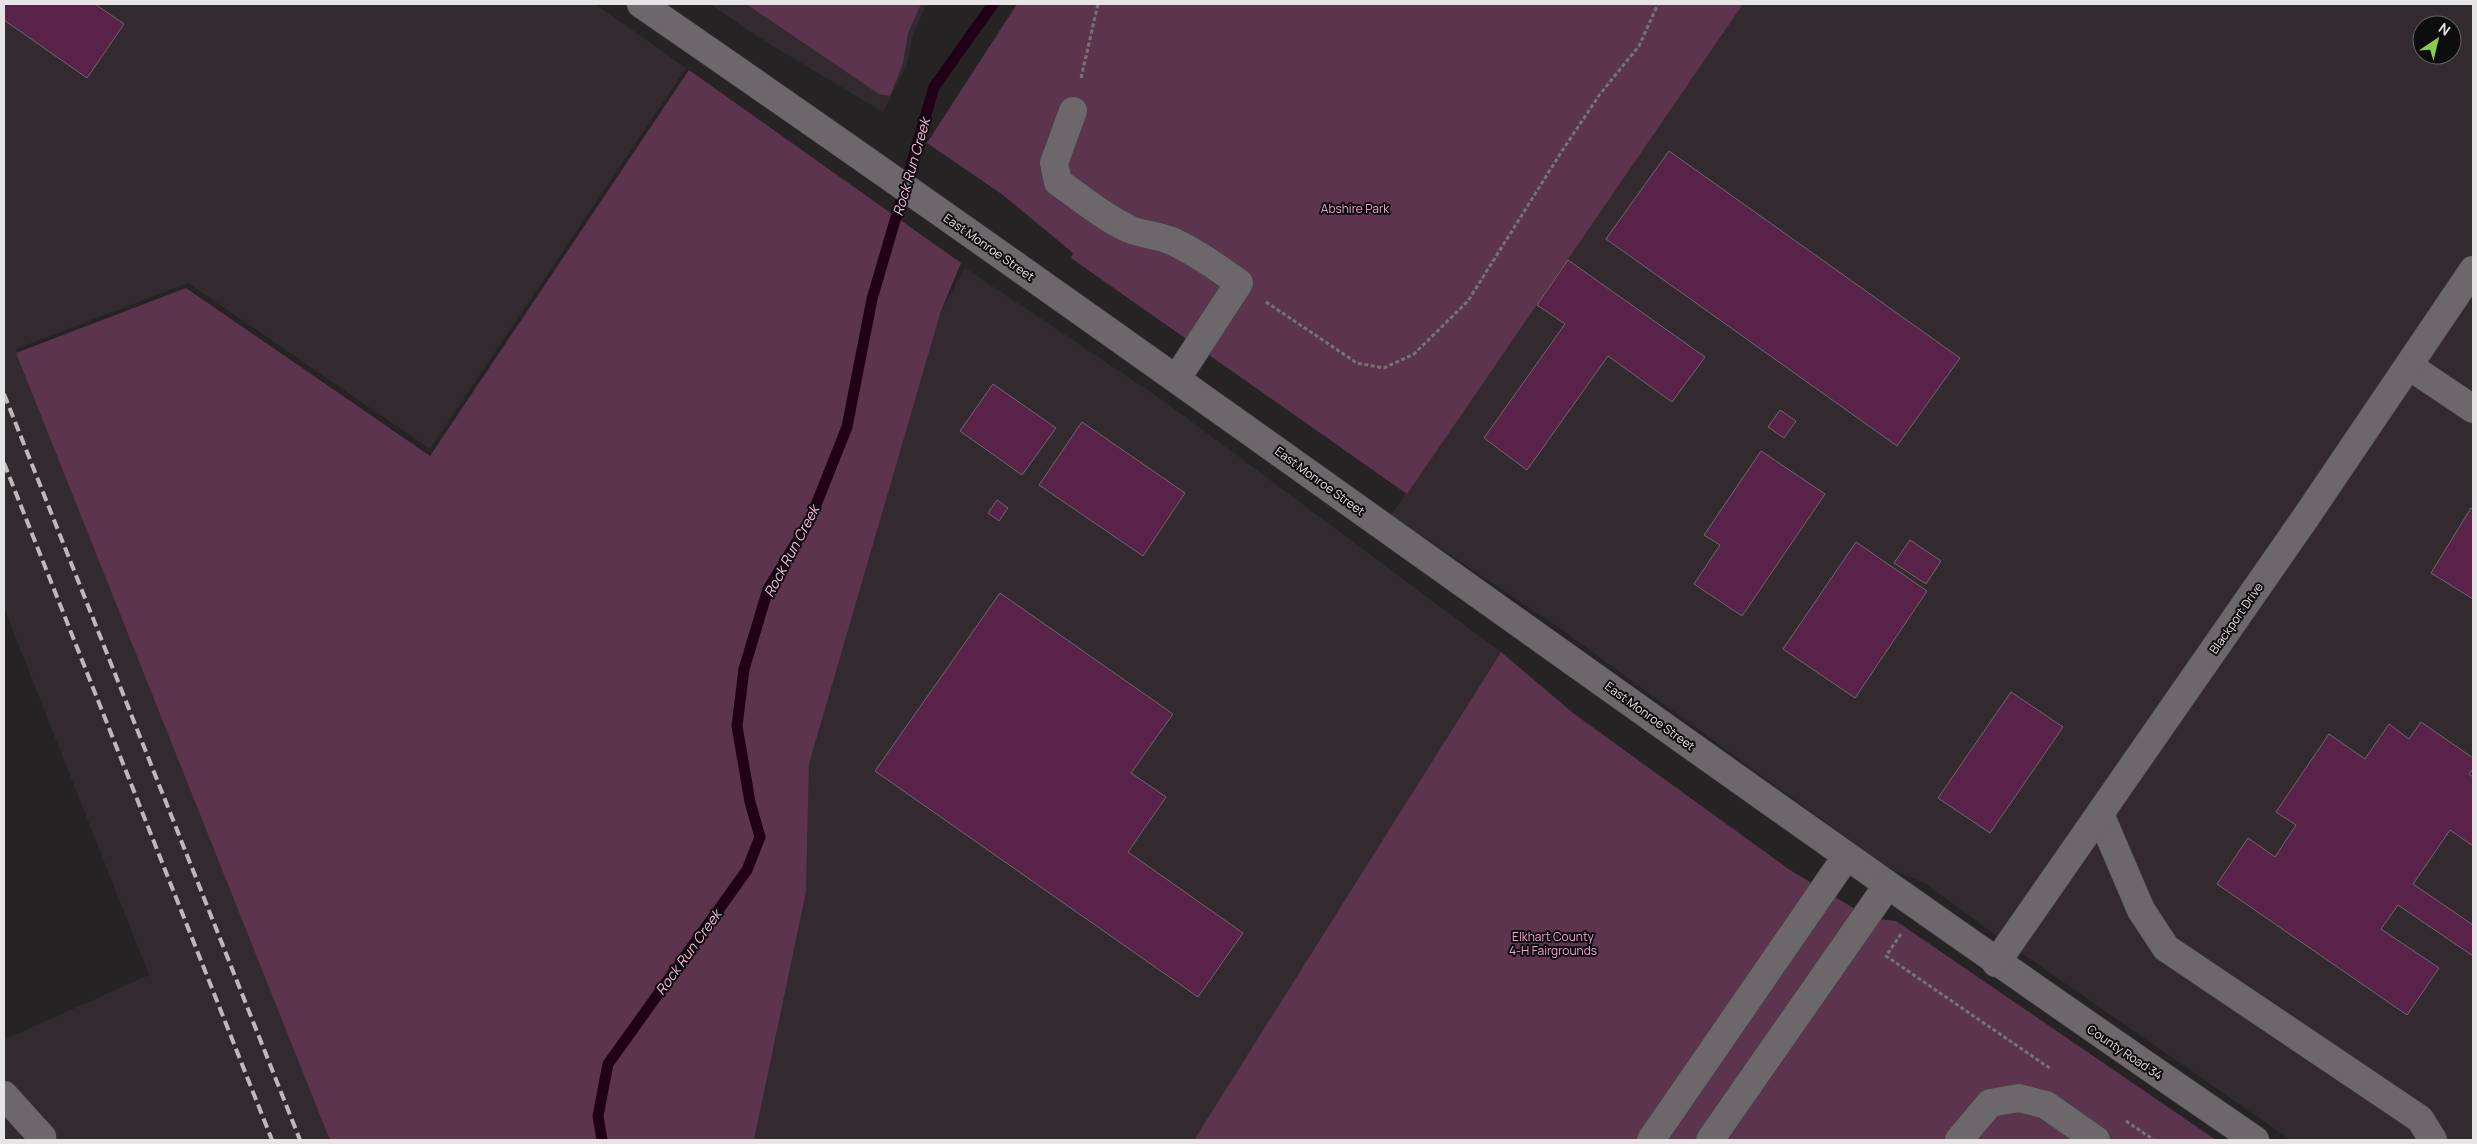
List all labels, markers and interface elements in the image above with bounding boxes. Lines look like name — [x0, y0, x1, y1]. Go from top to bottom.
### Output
north arrow — [2412, 15, 2462, 65]
text: N — [2435, 18, 2454, 40]
water label: Rock Run Creek — [888, 114, 935, 218]
park label: Abshire Park — [1321, 200, 1390, 217]
street label: East Monroe Street — [940, 209, 1038, 285]
street label: East Monroe Street — [1272, 443, 1369, 520]
water label: Rock Run Creek — [759, 500, 824, 600]
street label: Blackport Drive — [2205, 579, 2267, 657]
street label: East Monroe Street — [1602, 678, 1699, 755]
water label: Rock Run Creek — [651, 904, 727, 998]
park label: Elkhart County 4-H Fairgrounds — [1509, 928, 1597, 959]
street label: County Road 34 — [2084, 1020, 2166, 1084]

